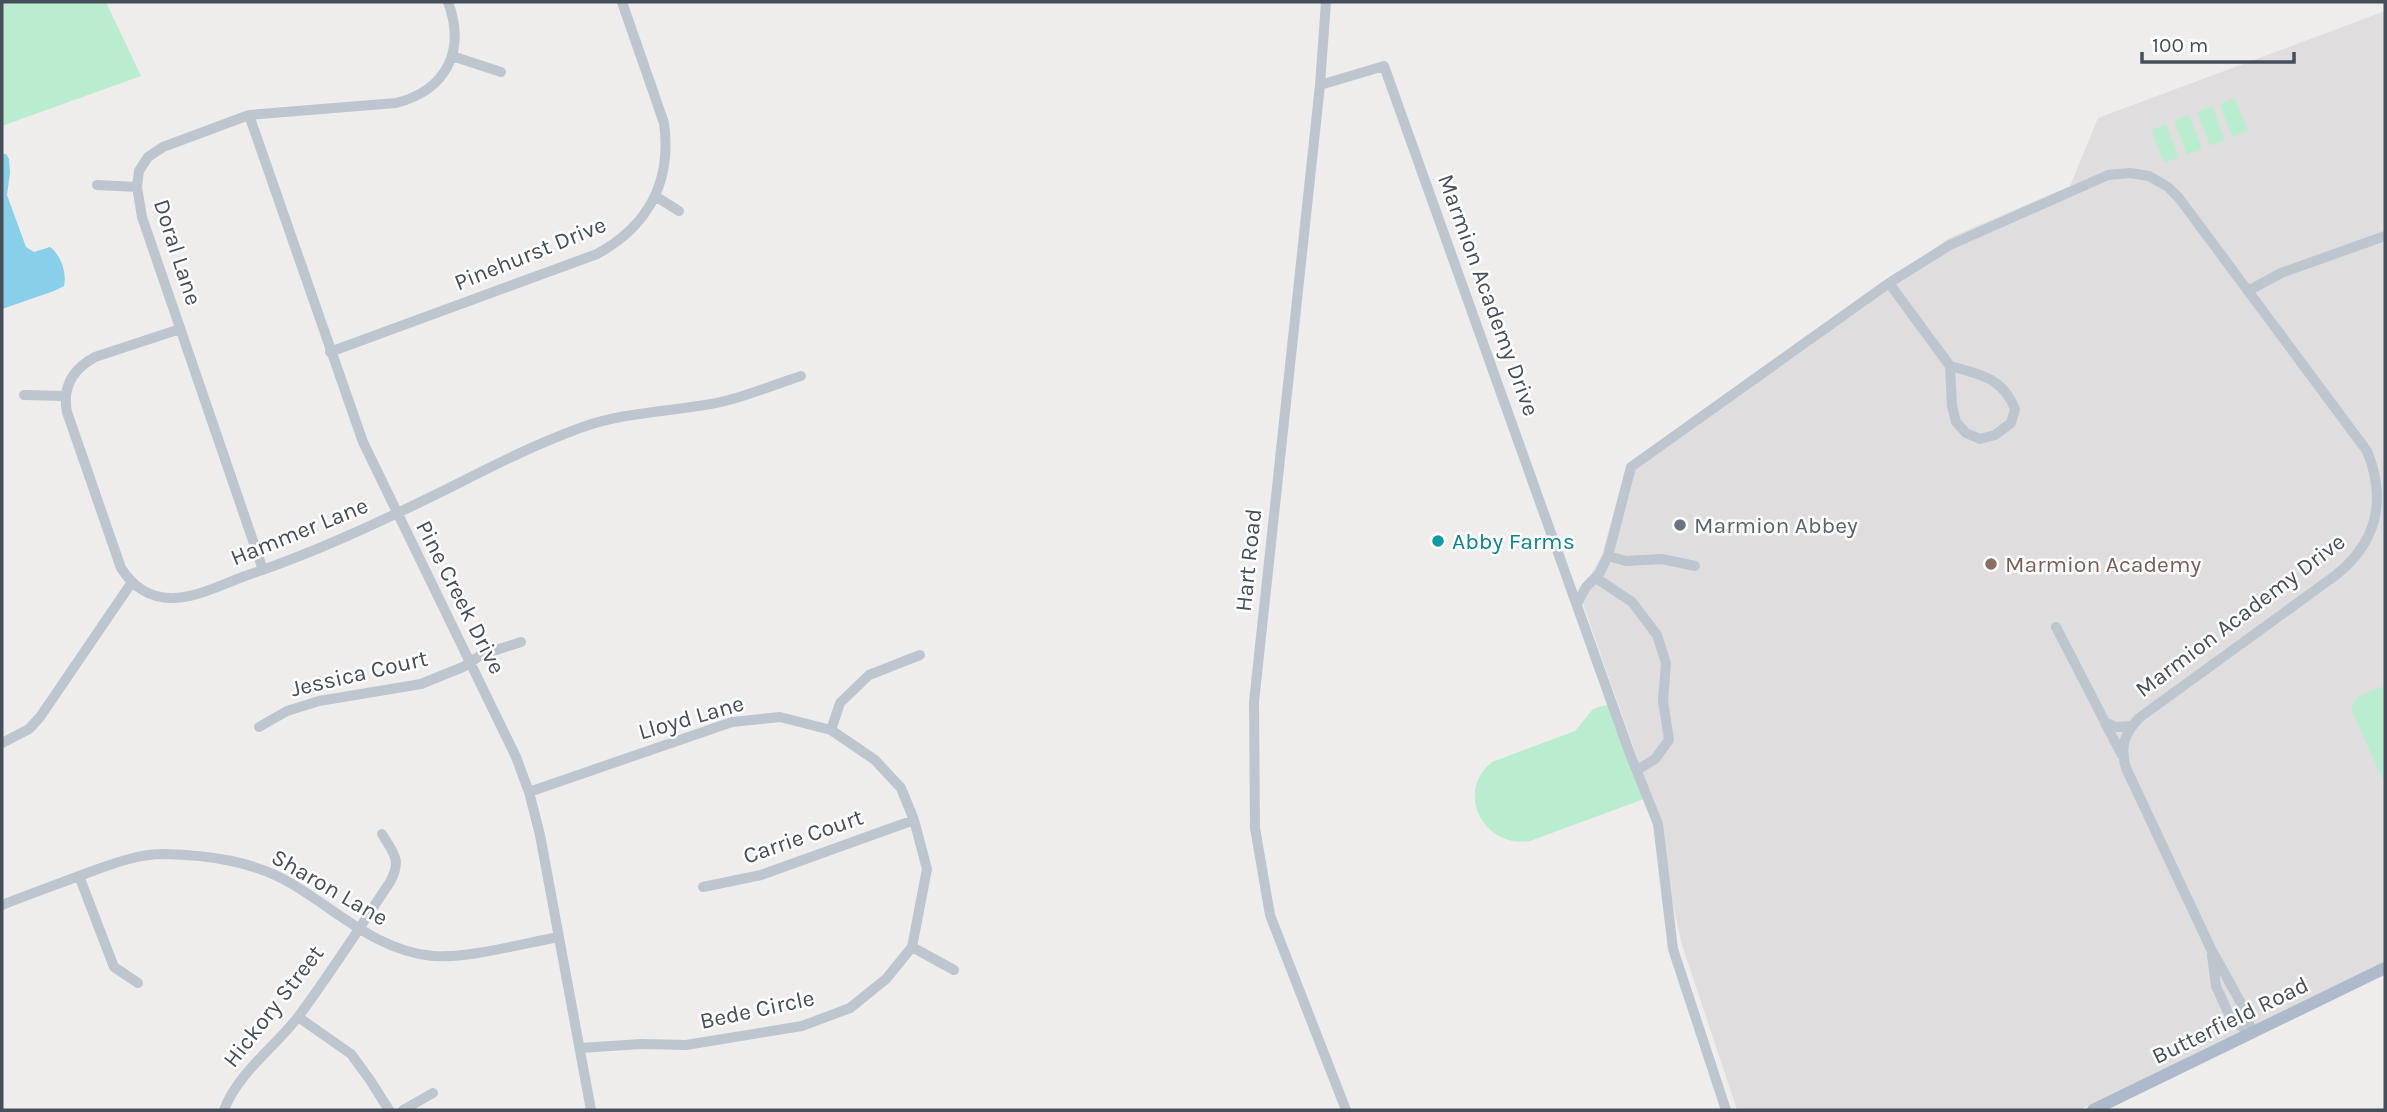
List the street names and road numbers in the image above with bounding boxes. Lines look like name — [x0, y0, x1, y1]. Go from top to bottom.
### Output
street label: Marmion Academy Drive — [1432, 171, 1545, 420]
street label: Doral Lane — [148, 196, 207, 309]
street label: Pinehurst Drive — [450, 211, 610, 296]
street label: Hammer Lane — [227, 492, 372, 571]
street label: Hart Road — [1230, 507, 1267, 613]
street label: Pine Creek Drive — [410, 516, 511, 679]
street label: Marmion Academy Drive — [2130, 528, 2350, 703]
street label: Jessica Court — [288, 645, 431, 702]
street label: Lloyd Lane — [635, 690, 747, 745]
street label: Carrie Court — [740, 803, 867, 870]
street label: Sharon Lane — [267, 843, 393, 932]
street label: Hickory Street — [217, 940, 330, 1073]
street label: Butterfield Road — [2148, 971, 2313, 1070]
street label: Bede Circle — [697, 984, 817, 1035]

